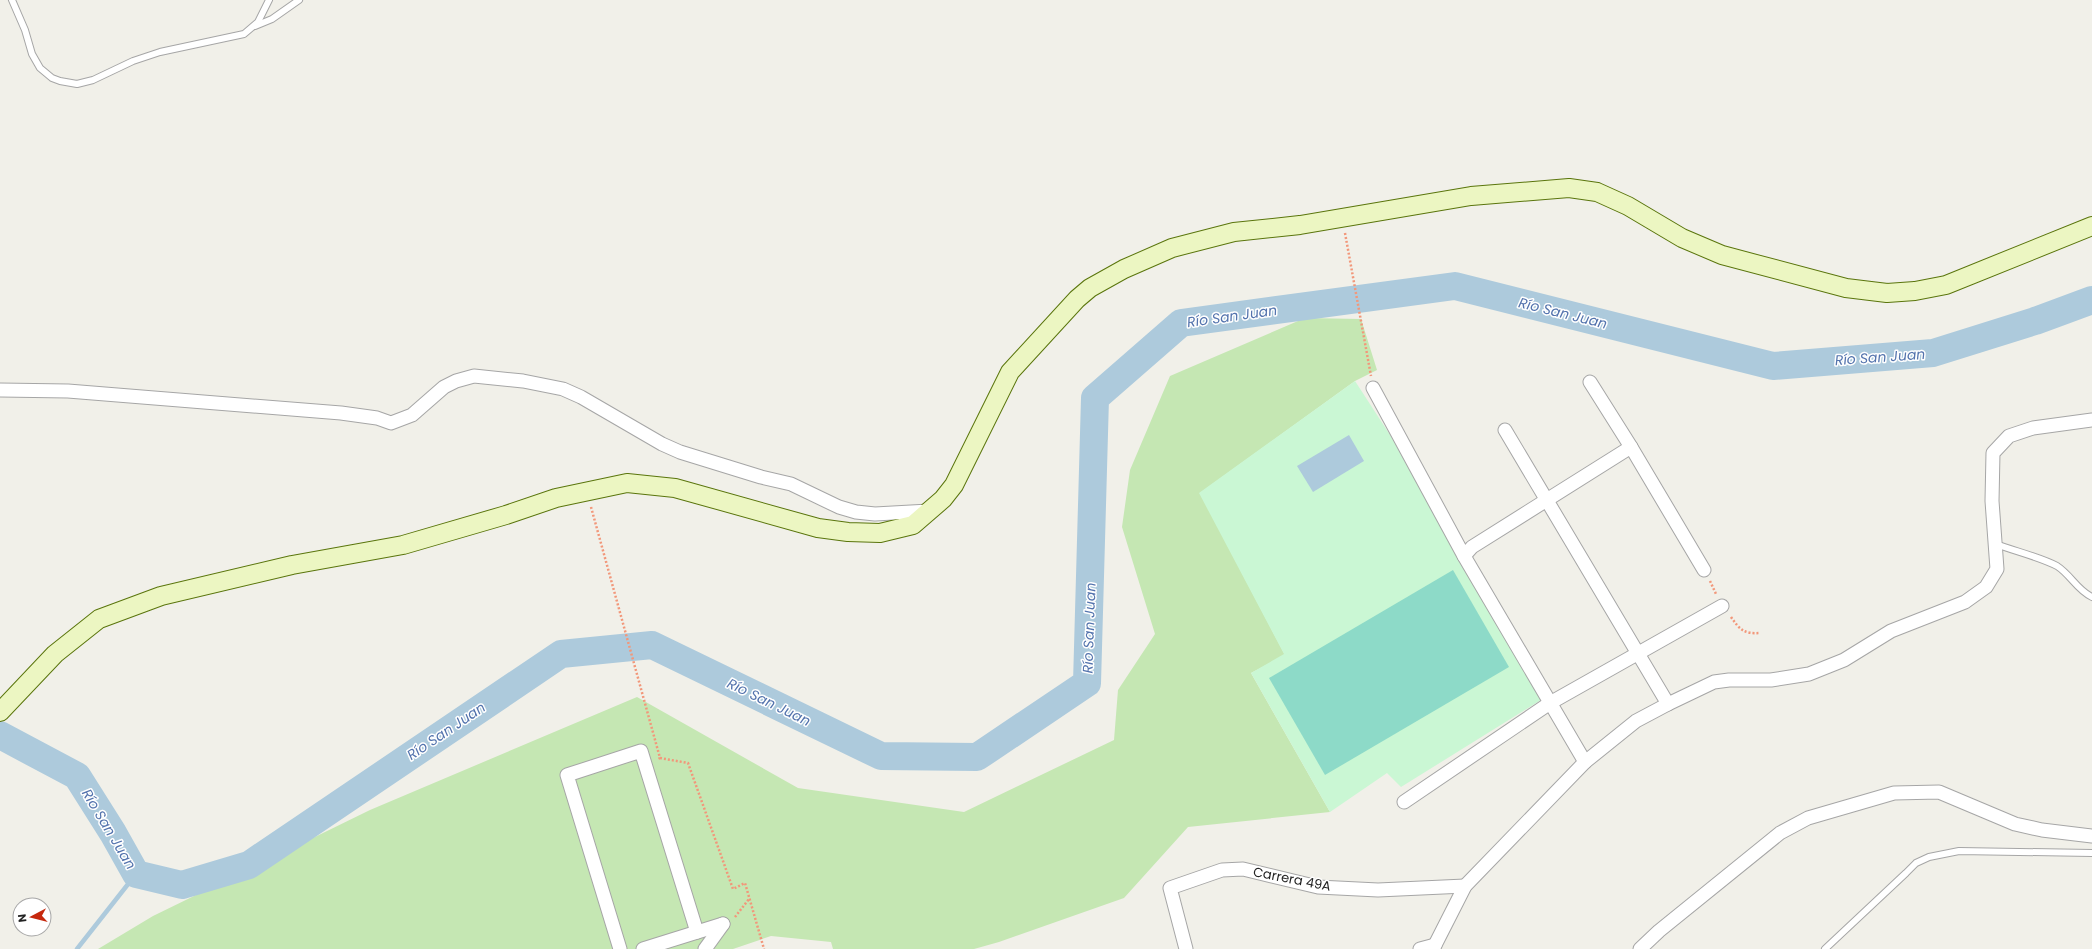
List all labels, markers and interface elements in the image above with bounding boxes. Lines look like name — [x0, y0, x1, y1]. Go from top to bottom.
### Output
water label: Río San Juan — [1517, 292, 1609, 334]
water label: Río San Juan — [1186, 300, 1278, 332]
water label: Río San Juan — [1834, 344, 1926, 370]
water label: Río San Juan — [1077, 582, 1101, 674]
water label: Río San Juan — [724, 673, 814, 731]
water label: Río San Juan — [403, 697, 489, 765]
water label: Río San Juan — [77, 785, 141, 873]
street label: Carrera 49A — [1251, 862, 1333, 896]
north arrow — [12, 897, 52, 937]
text: N — [14, 913, 31, 923]

